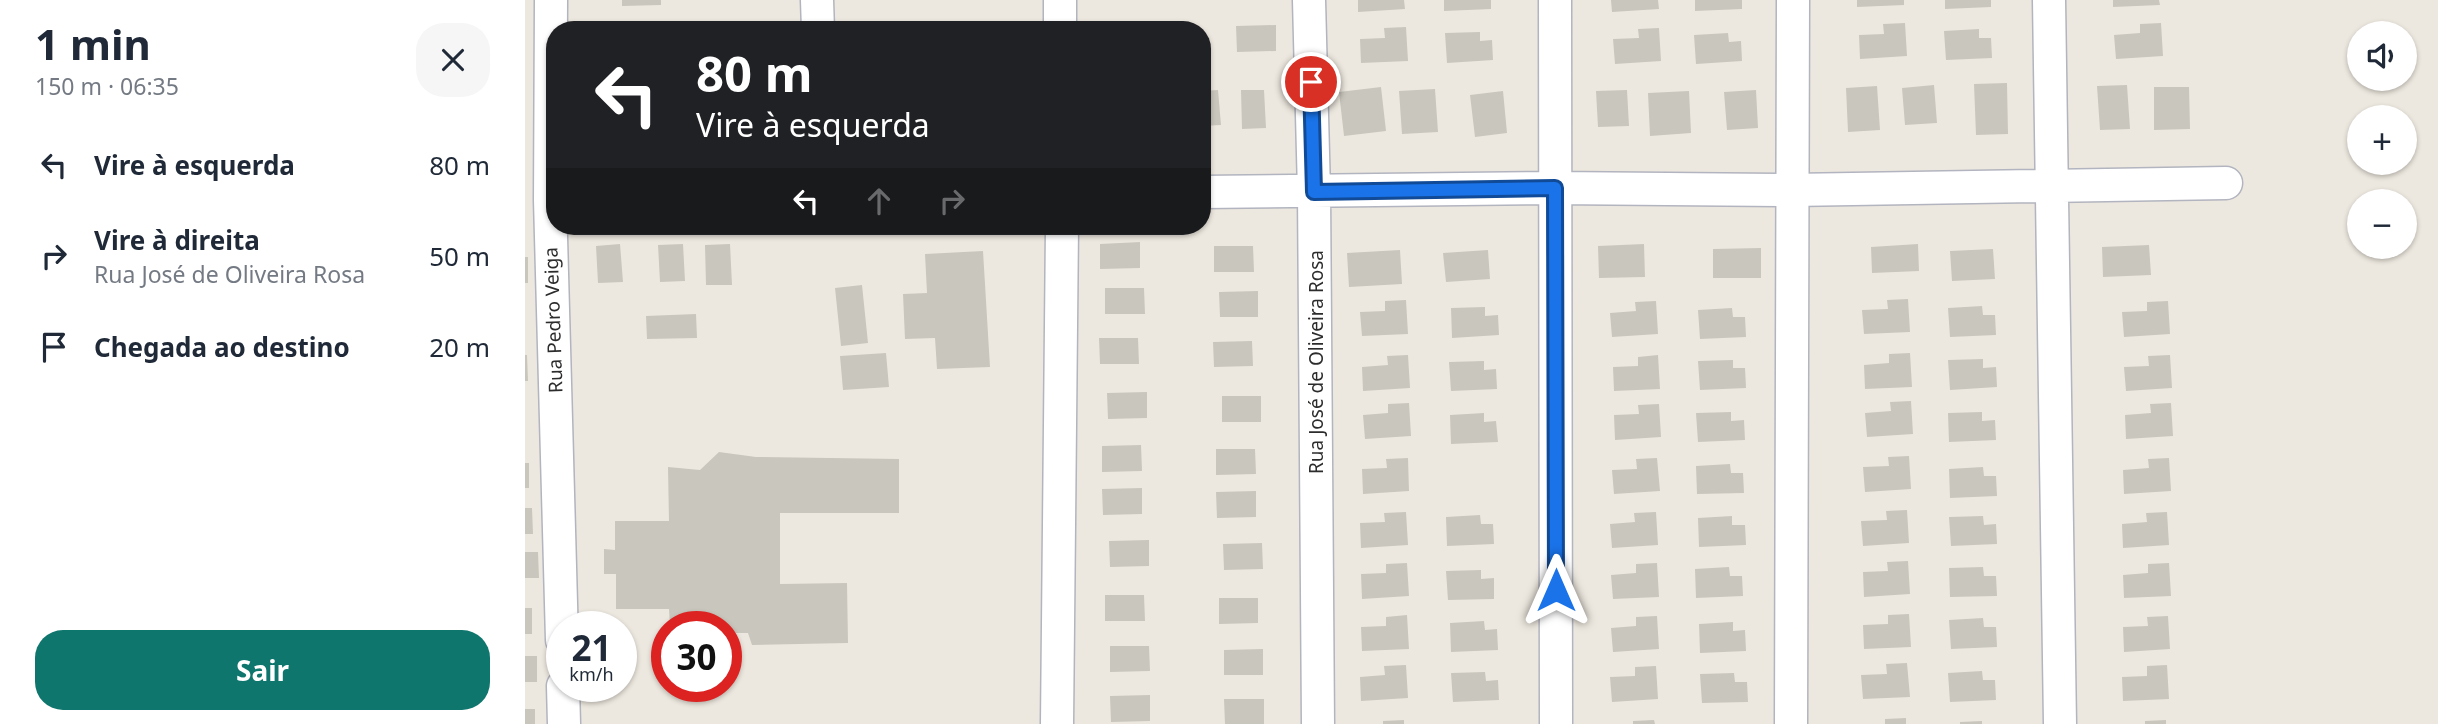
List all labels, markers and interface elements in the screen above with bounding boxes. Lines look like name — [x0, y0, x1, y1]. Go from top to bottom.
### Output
text: 1 min — [35, 15, 151, 72]
map controls — [2347, 21, 2417, 259]
button: sound — [2347, 21, 2417, 91]
button: close — [416, 23, 490, 97]
text: 80 m — [696, 40, 813, 106]
icon: left — [581, 49, 672, 140]
pin — [1281, 52, 1341, 112]
icon: arrive — [1292, 63, 1330, 101]
text: 150 m · 06:35 — [35, 70, 179, 102]
text: Vire à esquerda — [696, 103, 930, 146]
button: + — [2347, 105, 2417, 175]
icon: left — [35, 146, 73, 184]
text: Vire à esquerda — [94, 147, 295, 183]
text: 80 m — [429, 147, 490, 183]
icon: left — [787, 182, 825, 220]
icon: ahead — [860, 182, 898, 220]
icon: right — [933, 182, 971, 220]
button: − — [2347, 189, 2417, 259]
text: Vire à direita — [94, 222, 260, 258]
icon: right — [35, 237, 73, 275]
text: 50 m — [429, 238, 490, 274]
street label: Rua Pedro Veiga — [537, 247, 569, 393]
street label: Rua José de Oliveira Rosa — [1303, 250, 1329, 474]
text: Rua José de Oliveira Rosa — [94, 258, 365, 290]
icon: arrive — [35, 328, 73, 366]
text: Chegada ao destino — [94, 329, 350, 365]
text: 20 m — [429, 329, 490, 365]
position arrow — [1519, 553, 1593, 627]
speed limit sign: 30 — [651, 611, 742, 702]
text: 21 — [571, 624, 612, 671]
button: Sair — [35, 630, 490, 710]
text: km/h — [569, 662, 614, 686]

